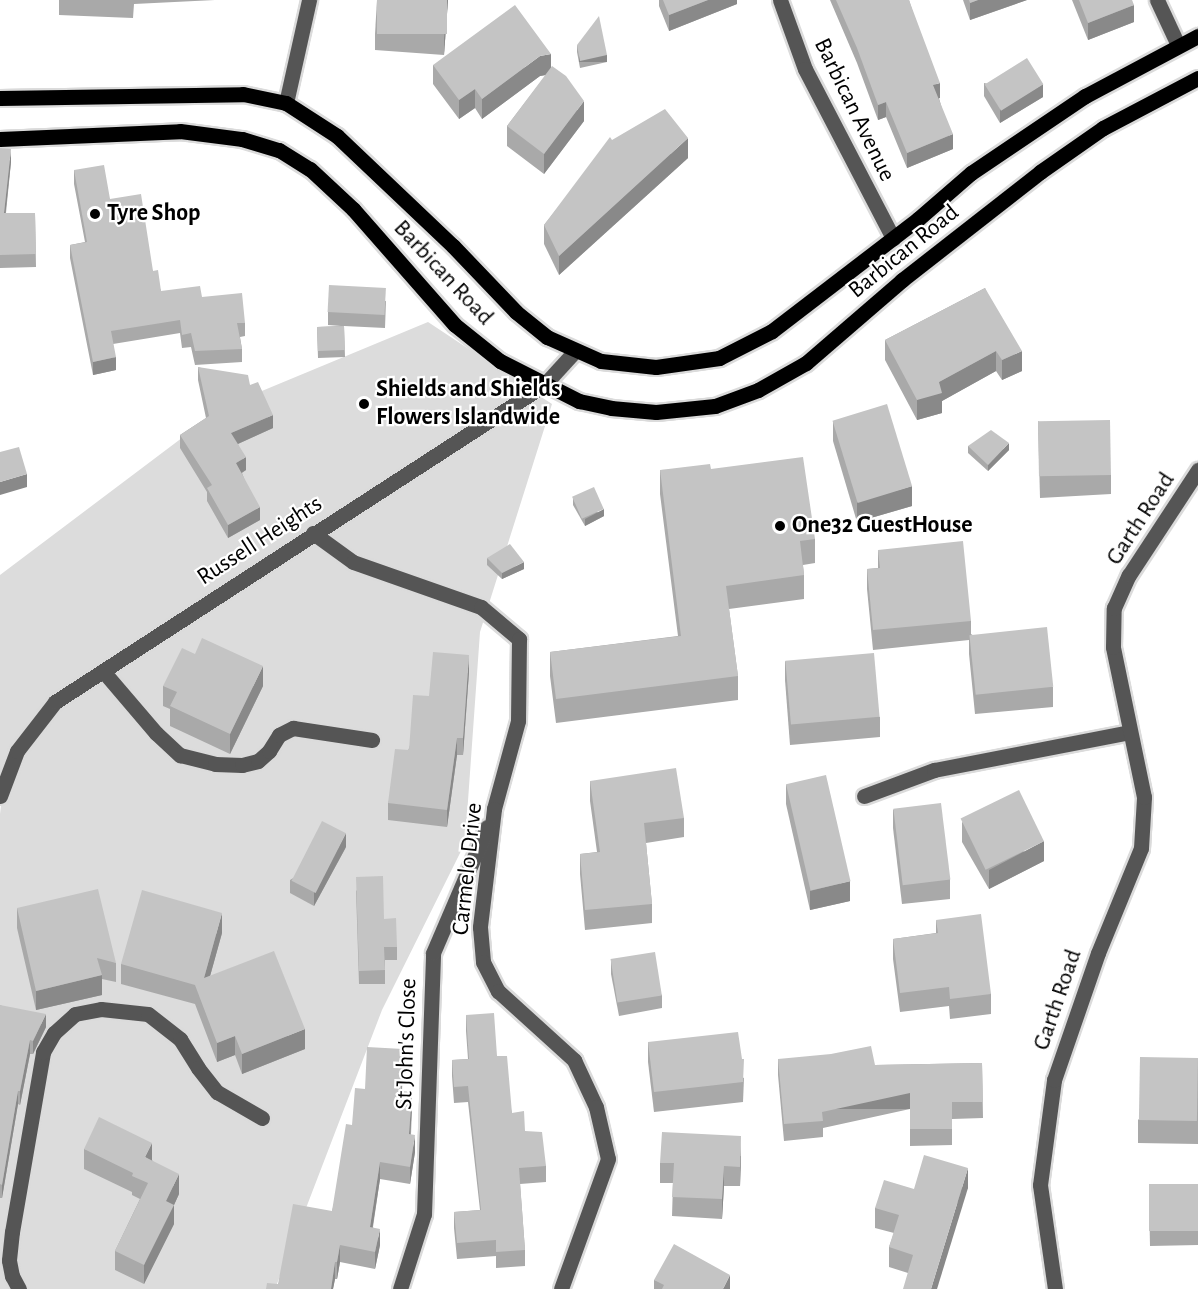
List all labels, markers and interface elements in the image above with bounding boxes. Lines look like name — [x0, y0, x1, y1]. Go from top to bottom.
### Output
street label: Barbican Avenue — [807, 34, 901, 186]
street label: Barbican Road — [843, 199, 965, 305]
place label: Tyre Shop — [107, 200, 200, 228]
marker: Tyre Shop — [88, 207, 102, 221]
street label: Barbican Road — [387, 214, 499, 332]
place label: Shields and Shields Flowers Islandwide — [376, 376, 560, 432]
marker: Shields and Shields Flowers Islandwide — [357, 397, 371, 411]
street label: Garth Road — [1100, 467, 1182, 571]
street label: Russell Heights — [192, 490, 328, 592]
place label: One32 GuestHouse — [792, 512, 973, 540]
marker: One32 GuestHouse — [773, 519, 787, 533]
street label: Carmelo Drive — [447, 801, 489, 937]
street label: Garth Road — [1027, 946, 1089, 1054]
street label: St John's Close — [390, 978, 424, 1110]

